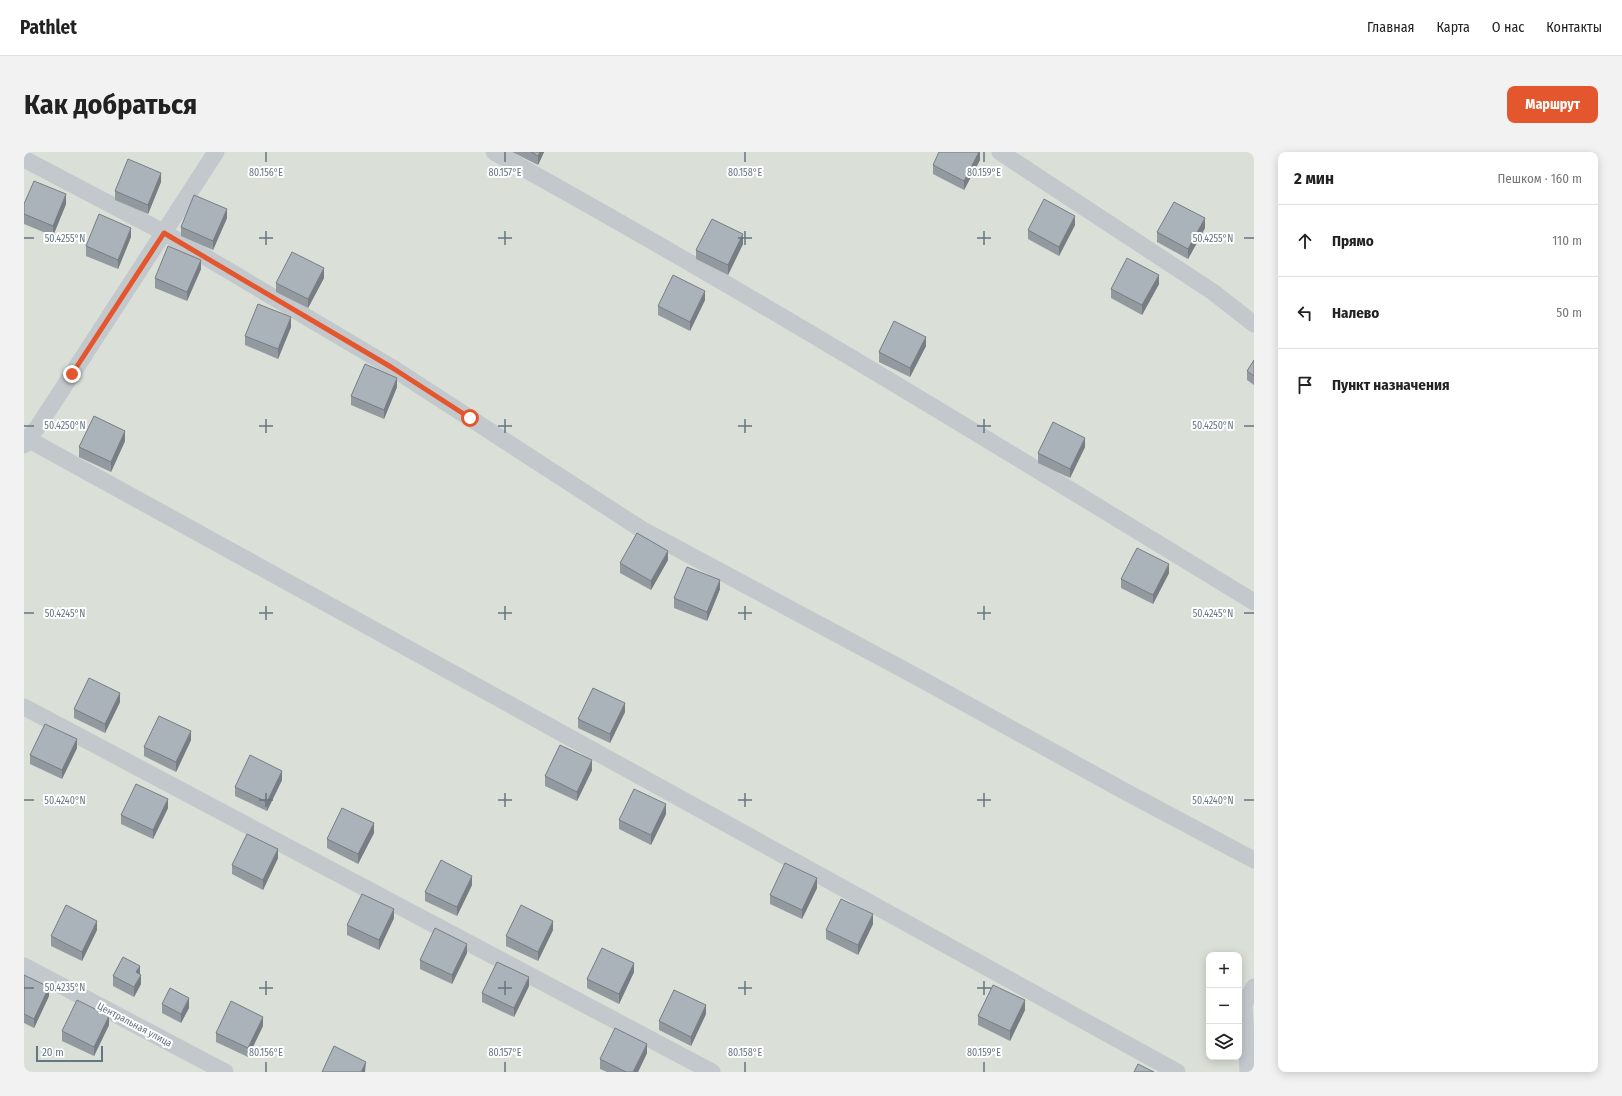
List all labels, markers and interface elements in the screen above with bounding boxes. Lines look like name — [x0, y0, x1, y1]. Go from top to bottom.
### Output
text: Pathlet — [20, 16, 77, 39]
text: Главная — [1367, 19, 1414, 36]
text: Карта — [1436, 19, 1470, 36]
text: О нас — [1492, 19, 1524, 36]
text: Контакты — [1546, 19, 1602, 36]
button: Маршрут — [1507, 86, 1598, 123]
text: Как добраться — [24, 88, 197, 121]
text: 80.156°E — [249, 167, 283, 179]
text: 80.157°E — [488, 167, 522, 179]
text: 80.158°E — [728, 167, 762, 179]
text: 80.159°E — [967, 167, 1001, 179]
text: 2 мин — [1294, 168, 1334, 189]
text: Пешком · 160 m — [1498, 171, 1582, 186]
icon: ahead — [1294, 230, 1316, 252]
text: Прямо — [1332, 232, 1374, 250]
text: 50.4255°N — [45, 233, 85, 245]
text: 50.4255°N — [1193, 233, 1233, 245]
text: 110 m — [1552, 233, 1582, 248]
icon: left — [1294, 302, 1316, 324]
text: Налево — [1332, 304, 1379, 322]
text: 50 m — [1556, 305, 1582, 320]
route end — [63, 365, 81, 383]
icon: arrive — [1294, 374, 1316, 396]
text: Пункт назначения — [1332, 376, 1450, 394]
route start — [461, 409, 479, 427]
text: 50.4250°N — [44, 420, 86, 432]
text: 50.4250°N — [1192, 420, 1234, 432]
text: 50.4245°N — [45, 608, 85, 620]
text: 50.4245°N — [1193, 608, 1233, 620]
text: 50.4240°N — [44, 795, 86, 807]
text: 50.4240°N — [1192, 795, 1234, 807]
map controls — [1206, 952, 1242, 1060]
button: + — [1206, 952, 1242, 988]
text: 50.4235°N — [45, 982, 85, 994]
button: − — [1206, 988, 1242, 1024]
street label: Центральная улица — [95, 1000, 174, 1050]
button: layers — [1206, 1024, 1242, 1060]
scale bar — [36, 1044, 103, 1063]
text: 20 m — [42, 1046, 64, 1059]
text: 80.156°E — [249, 1047, 283, 1059]
text: 80.157°E — [488, 1047, 522, 1059]
text: 80.158°E — [728, 1047, 762, 1059]
text: 80.159°E — [967, 1047, 1001, 1059]

